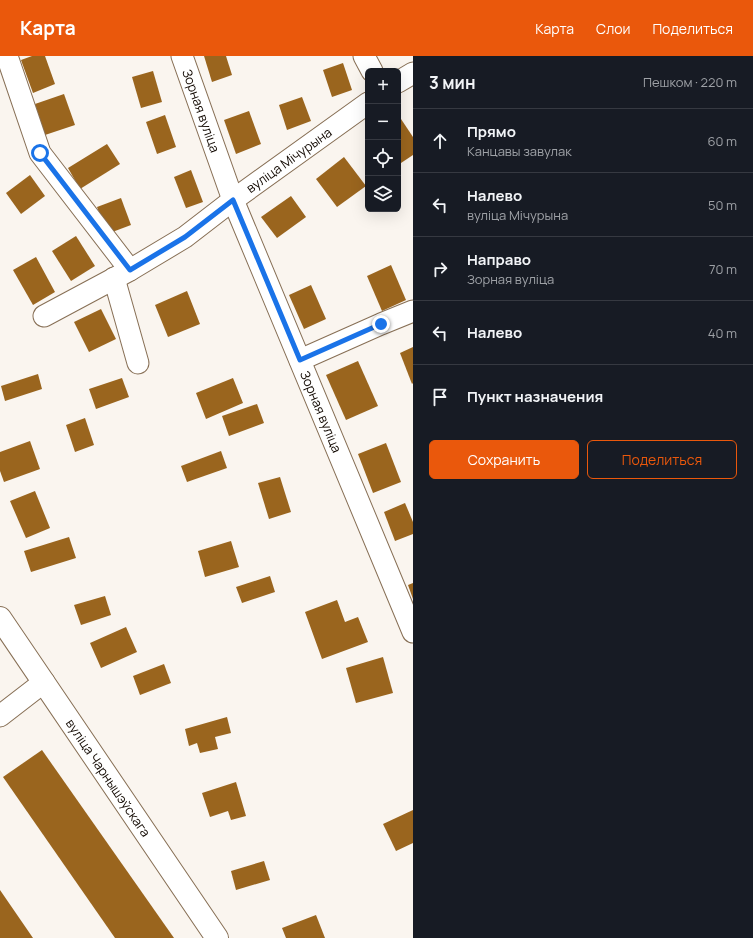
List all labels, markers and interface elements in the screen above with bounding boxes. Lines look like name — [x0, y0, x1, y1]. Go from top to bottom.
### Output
text: Карта — [20, 15, 76, 41]
text: Карта — [535, 19, 574, 38]
text: Слои — [596, 19, 630, 38]
text: Поделиться — [652, 19, 733, 38]
street label: Зорная вуліца — [178, 67, 224, 155]
map controls — [365, 68, 401, 212]
button: + — [365, 68, 401, 104]
text: 3 мин — [429, 71, 476, 94]
text: Пешком · 220 m — [643, 73, 737, 91]
button: − — [365, 104, 401, 140]
text: Прямо — [467, 121, 516, 142]
street label: вуліца Мічурына — [242, 123, 335, 197]
icon: ahead — [429, 130, 451, 152]
text: 60 m — [707, 132, 737, 150]
button: locate — [365, 140, 401, 176]
text: Канцавы завулак — [467, 142, 572, 160]
route start — [31, 144, 49, 162]
button: layers — [365, 176, 401, 212]
text: Налево — [467, 185, 522, 206]
icon: left — [429, 194, 451, 216]
text: 50 m — [708, 196, 737, 214]
text: вуліца Мічурына — [467, 206, 568, 224]
text: Направо — [467, 249, 531, 270]
icon: right — [429, 258, 451, 280]
text: 70 m — [709, 260, 737, 278]
text: Зорная вуліца — [467, 270, 554, 288]
route end — [372, 315, 390, 333]
icon: left — [429, 322, 451, 344]
text: Налево — [467, 322, 522, 343]
text: 40 m — [708, 324, 737, 342]
street label: Зорная вуліца — [296, 368, 346, 455]
icon: arrive — [429, 386, 451, 408]
text: Пункт назначения — [467, 386, 603, 407]
button: Сохранить — [429, 440, 579, 479]
button: Поделиться — [587, 440, 737, 479]
street label: вуліца Чарнышэўскага — [62, 715, 155, 840]

